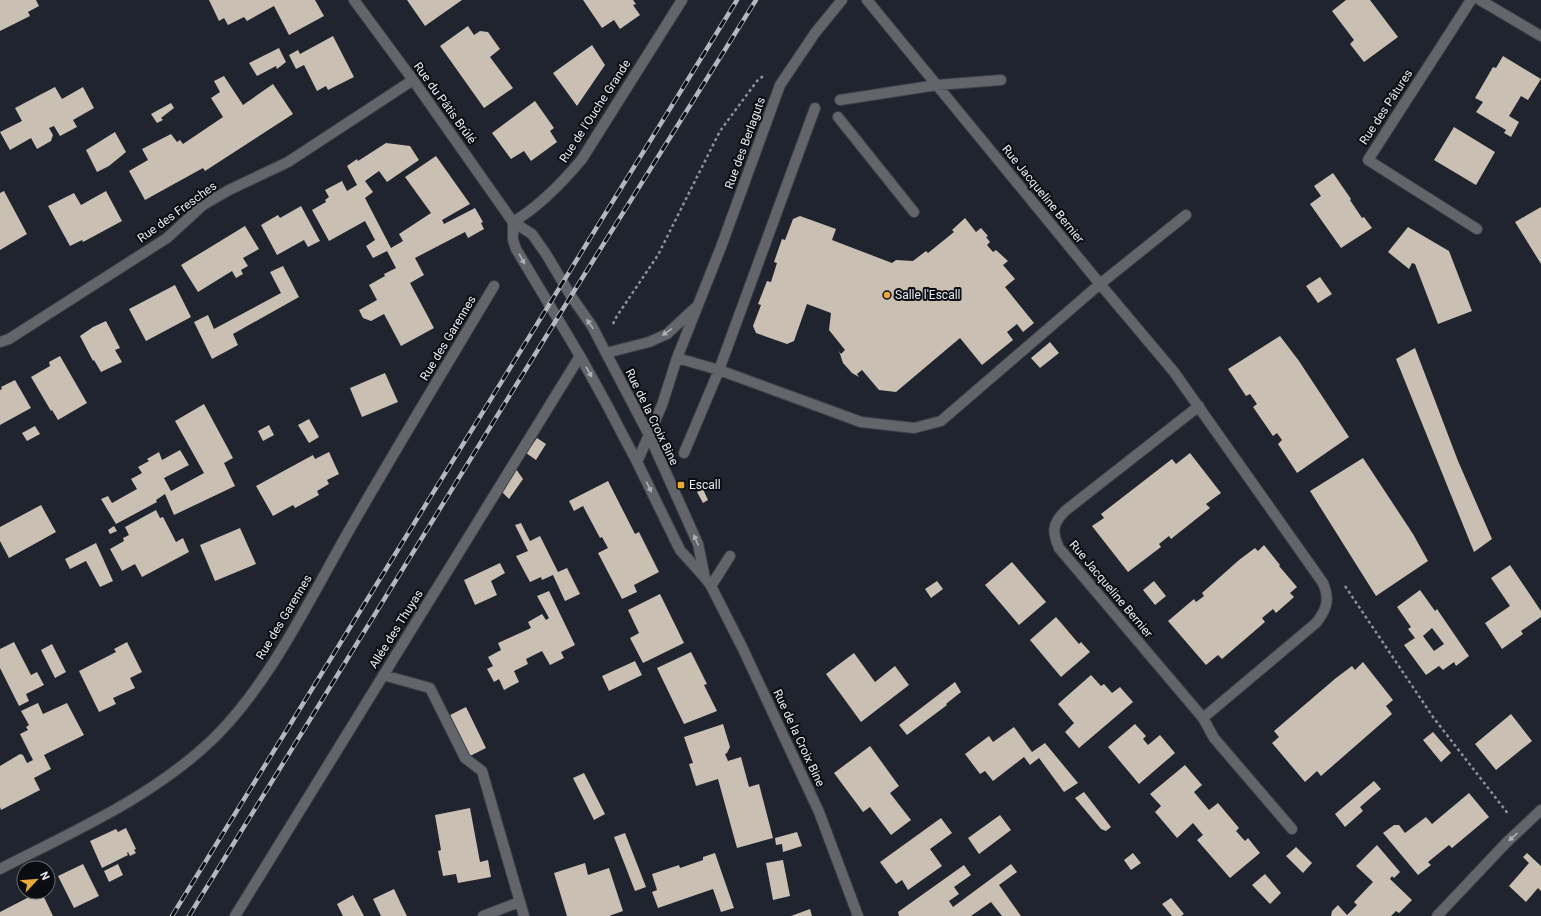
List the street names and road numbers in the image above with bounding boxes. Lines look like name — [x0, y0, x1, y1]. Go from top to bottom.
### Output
street label: Rue de l'Ouche Grande — [556, 57, 634, 165]
street label: Rue du Pâtis Brûlé — [411, 60, 479, 146]
street label: Rue des Pâtures — [1357, 67, 1415, 147]
street label: Rue des Berlaguts — [722, 95, 768, 191]
street label: Rue Jacqueline Bernier — [999, 142, 1087, 246]
street label: Rue des Fresches — [135, 179, 219, 245]
street label: Rue des Garennes — [417, 293, 479, 383]
street label: Rue de la Croix Bine — [623, 366, 681, 468]
street label: Rue Jacqueline Bernier — [1066, 538, 1156, 640]
street label: Rue des Garennes — [253, 572, 315, 662]
street label: Allée des Thuyas — [366, 587, 426, 671]
street label: Rue de la Croix Bine — [770, 687, 828, 789]

